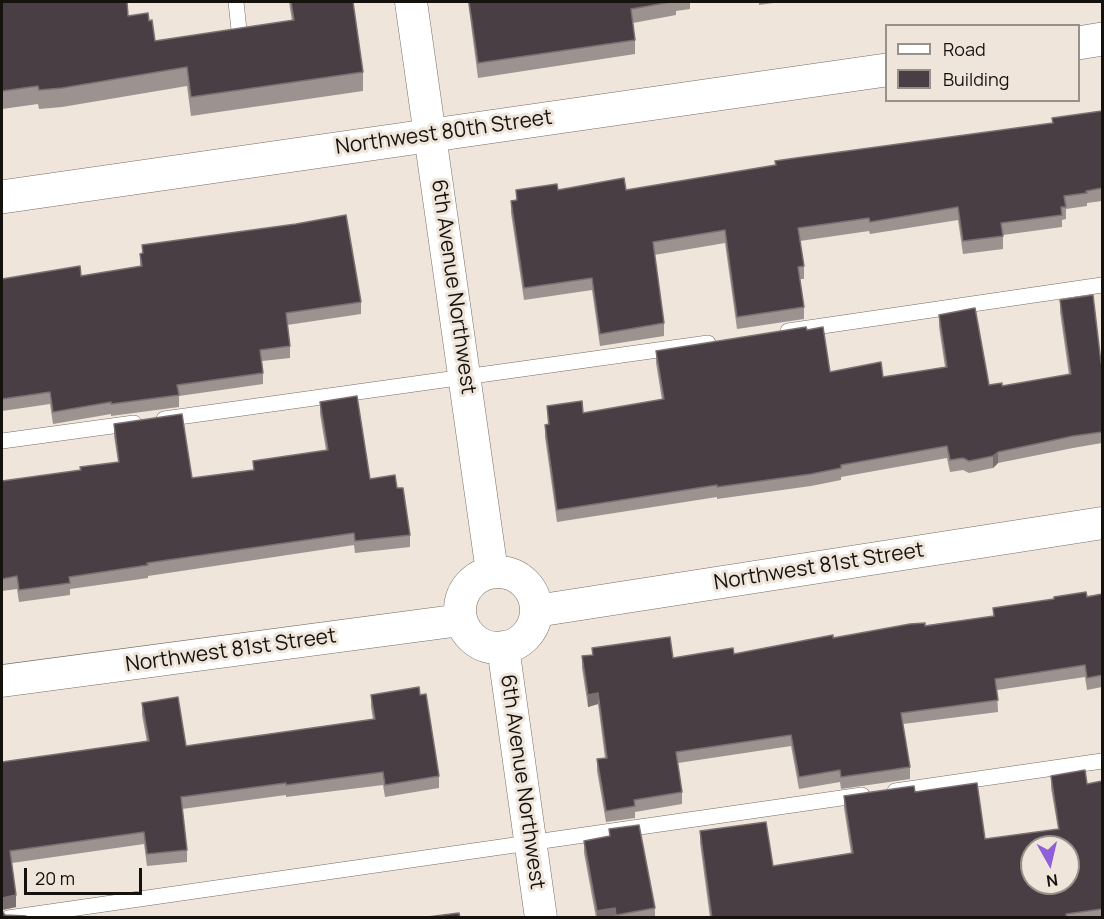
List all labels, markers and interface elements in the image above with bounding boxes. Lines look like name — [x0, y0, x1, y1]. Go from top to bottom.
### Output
legend — [885, 24, 1080, 102]
text: Road — [943, 37, 986, 61]
text: Building — [943, 67, 1009, 91]
street label: Northwest 80th Street — [334, 105, 554, 161]
street label: 6th Avenue Northwest — [425, 178, 481, 396]
street label: Northwest 81st Street — [712, 538, 926, 596]
street label: Northwest 81st Street — [124, 624, 338, 678]
street label: 6th Avenue Northwest — [494, 673, 550, 891]
north arrow — [1020, 835, 1080, 895]
scale bar — [27, 856, 146, 894]
text: 20 m — [35, 866, 75, 890]
text: N — [1045, 869, 1059, 893]

